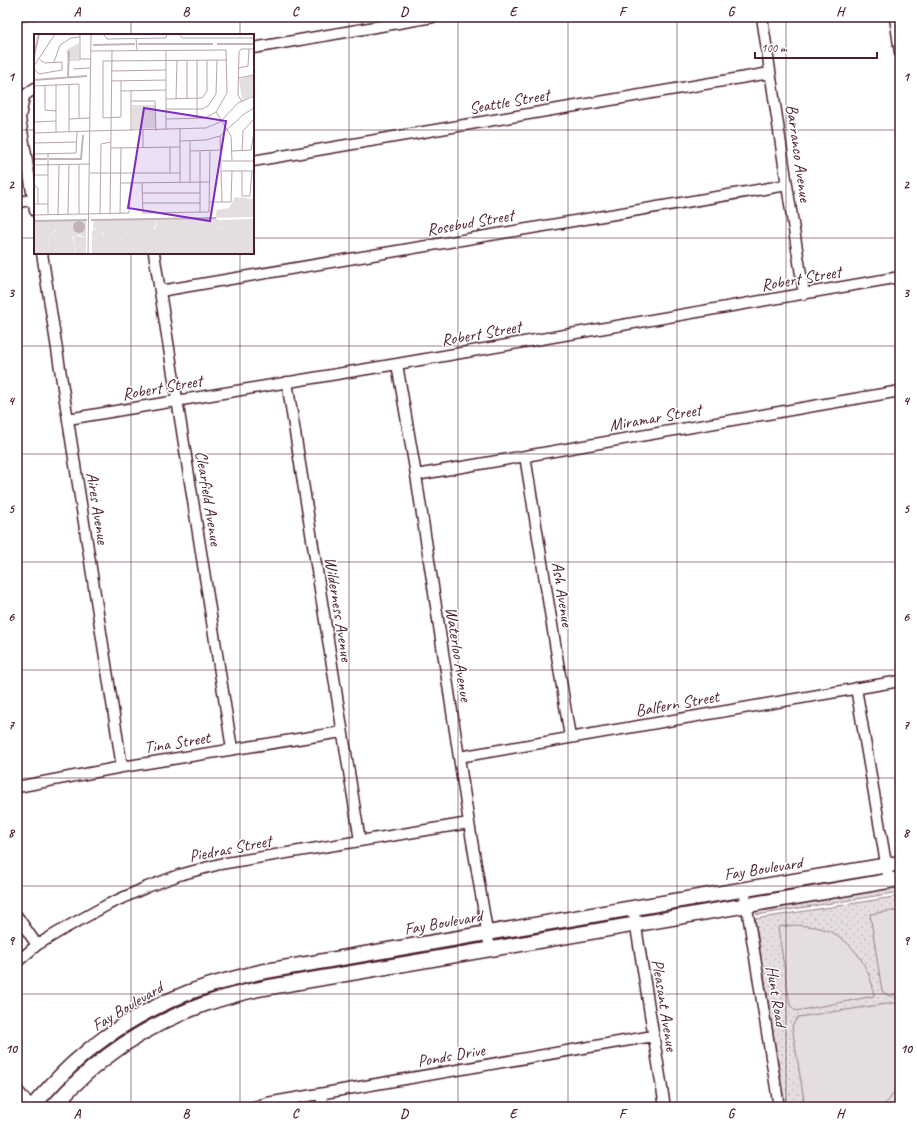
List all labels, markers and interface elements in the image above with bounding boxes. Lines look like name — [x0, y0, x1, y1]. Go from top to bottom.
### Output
text: A — [74, 4, 82, 20]
text: B — [183, 4, 191, 20]
text: C — [292, 4, 300, 20]
text: D — [400, 4, 409, 20]
text: E — [510, 4, 519, 20]
text: F — [619, 4, 628, 20]
text: G — [728, 4, 736, 20]
text: H — [836, 4, 846, 20]
inset map — [34, 34, 254, 254]
scale bar — [755, 34, 877, 60]
text: 100 m — [761, 40, 788, 56]
text: 1 — [8, 69, 16, 85]
text: 1 — [903, 69, 911, 85]
street label: Seattle Street — [467, 84, 553, 119]
street label: Barranco Avenue — [781, 103, 816, 205]
text: 2 — [8, 177, 15, 193]
text: 2 — [903, 177, 910, 193]
street label: Rosebud Street — [425, 204, 517, 240]
street label: Robert Street — [759, 261, 845, 296]
text: 3 — [8, 285, 15, 301]
text: 3 — [903, 285, 910, 301]
street label: Robert Street — [439, 316, 525, 351]
street label: Robert Street — [120, 370, 206, 405]
text: 4 — [8, 393, 16, 409]
text: 4 — [903, 393, 911, 409]
street label: Miramar Street — [607, 399, 705, 436]
street label: Clearfield Avenue — [191, 449, 227, 548]
street label: Aires Avenue — [81, 471, 114, 547]
text: 5 — [8, 501, 15, 517]
text: 5 — [903, 501, 910, 517]
street label: Wilderness Avenue — [320, 556, 357, 664]
street label: Ash Avenue — [547, 560, 578, 629]
street label: Waterloo Avenue — [441, 606, 477, 704]
text: 6 — [8, 609, 15, 625]
text: 6 — [903, 609, 910, 625]
street label: Balfern Street — [634, 685, 723, 721]
text: 7 — [8, 717, 15, 733]
text: 7 — [903, 717, 910, 733]
street label: Tina Street — [143, 727, 214, 758]
text: 8 — [8, 825, 16, 841]
text: 8 — [903, 825, 911, 841]
street label: Piedras Street — [187, 830, 275, 867]
street label: Fay Boulevard — [722, 851, 807, 885]
street label: Fay Boulevard — [402, 905, 487, 940]
text: 9 — [8, 933, 15, 949]
text: 9 — [903, 933, 910, 949]
street label: Pleasant Avenue — [647, 958, 682, 1054]
street label: Hunt Road — [761, 964, 792, 1030]
street label: Fay Boulevard — [88, 975, 169, 1036]
street label: Ponds Drive — [416, 1039, 488, 1072]
text: 10 — [5, 1041, 18, 1057]
text: 10 — [900, 1041, 913, 1057]
text: A — [74, 1106, 82, 1122]
text: B — [183, 1106, 191, 1122]
text: C — [292, 1106, 300, 1122]
text: D — [400, 1106, 409, 1122]
text: E — [510, 1106, 519, 1122]
text: F — [619, 1106, 628, 1122]
text: G — [728, 1106, 736, 1122]
text: H — [836, 1106, 846, 1122]

